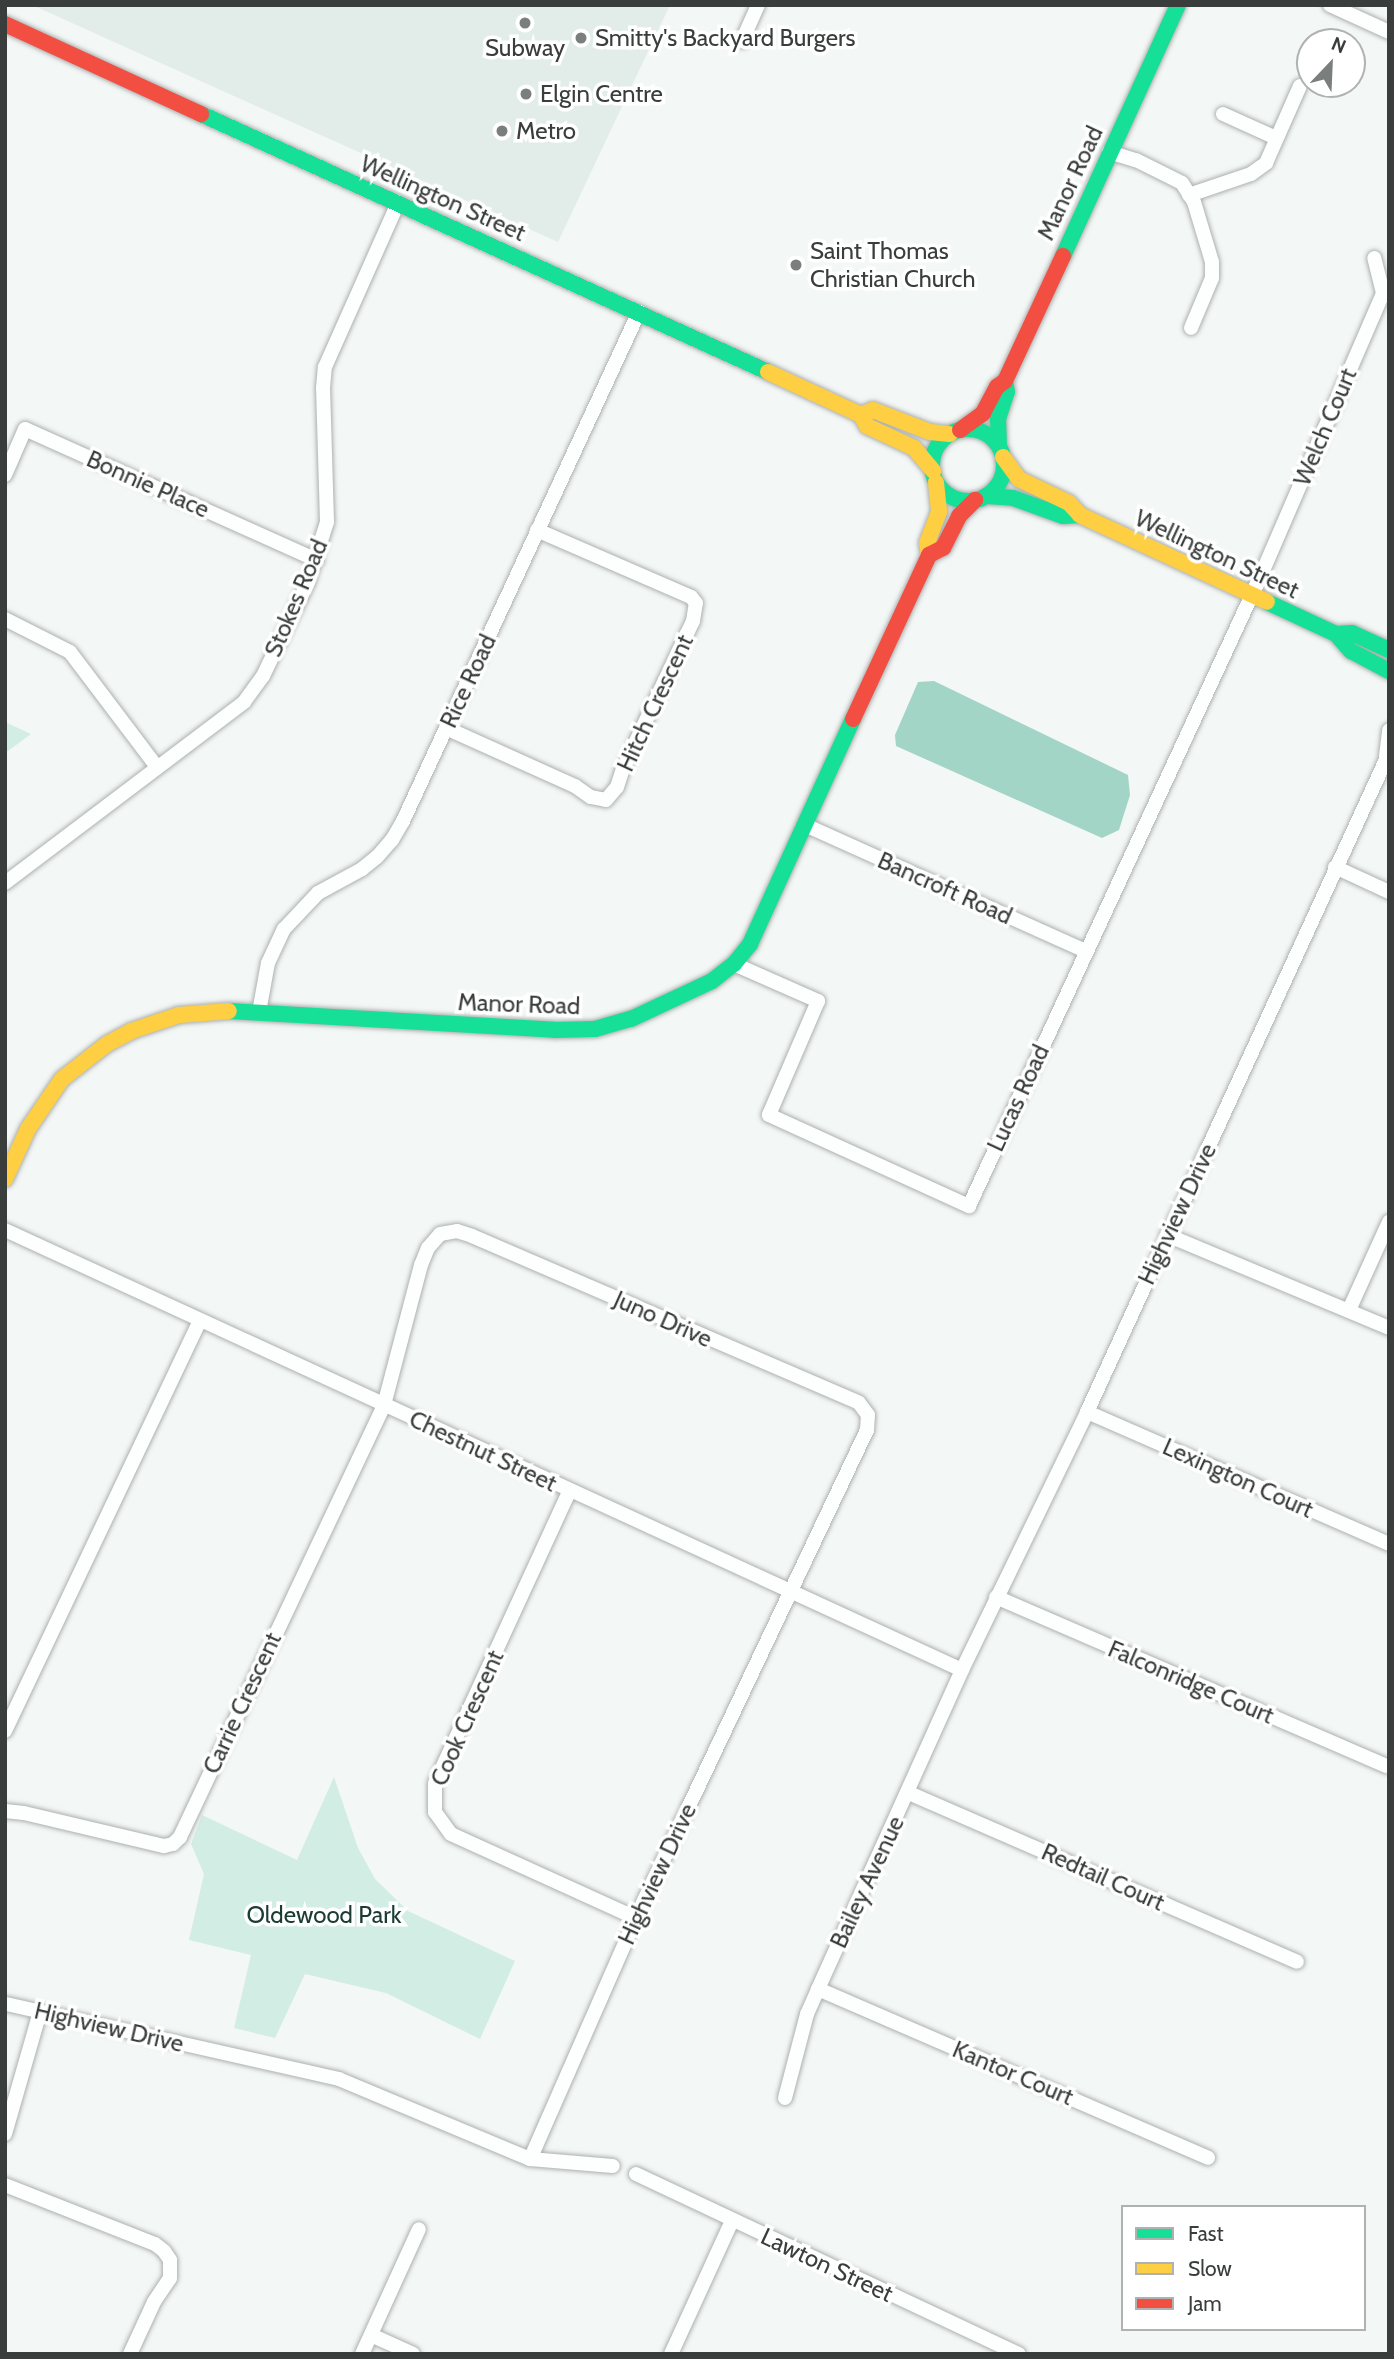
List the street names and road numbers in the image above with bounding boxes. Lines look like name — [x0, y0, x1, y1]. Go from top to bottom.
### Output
street label: Manor Road — [1031, 121, 1109, 245]
street label: Wellington Street — [356, 149, 530, 247]
street label: Welch Court — [1287, 364, 1363, 490]
street label: Bonnie Place — [82, 444, 214, 524]
street label: Wellington Street — [1130, 503, 1304, 605]
street label: Stokes Road — [258, 535, 334, 661]
street label: Rice Road — [434, 630, 502, 732]
street label: Hitch Crescent — [611, 630, 699, 776]
street label: Bancroft Road — [873, 846, 1017, 930]
street label: Manor Road — [457, 987, 581, 1021]
street label: Lucas Road — [981, 1040, 1055, 1156]
street label: Highview Drive — [1132, 1139, 1222, 1289]
street label: Juno Drive — [610, 1285, 716, 1353]
street label: Chestnut Street — [405, 1404, 561, 1498]
street label: Lexington Court — [1158, 1432, 1318, 1524]
street label: Carrie Crescent — [197, 1628, 287, 1778]
street label: Falconridge Court — [1104, 1634, 1278, 1730]
street label: Cook Crescent — [424, 1646, 510, 1790]
street label: Highview Drive — [612, 1799, 702, 1949]
street label: Bailey Avenue — [824, 1811, 910, 1953]
street label: Redtail Court — [1037, 1837, 1169, 1917]
street label: Highview Drive — [32, 1996, 186, 2058]
street label: Kantor Court — [948, 2035, 1078, 2111]
street label: Lawton Street — [756, 2222, 898, 2308]

